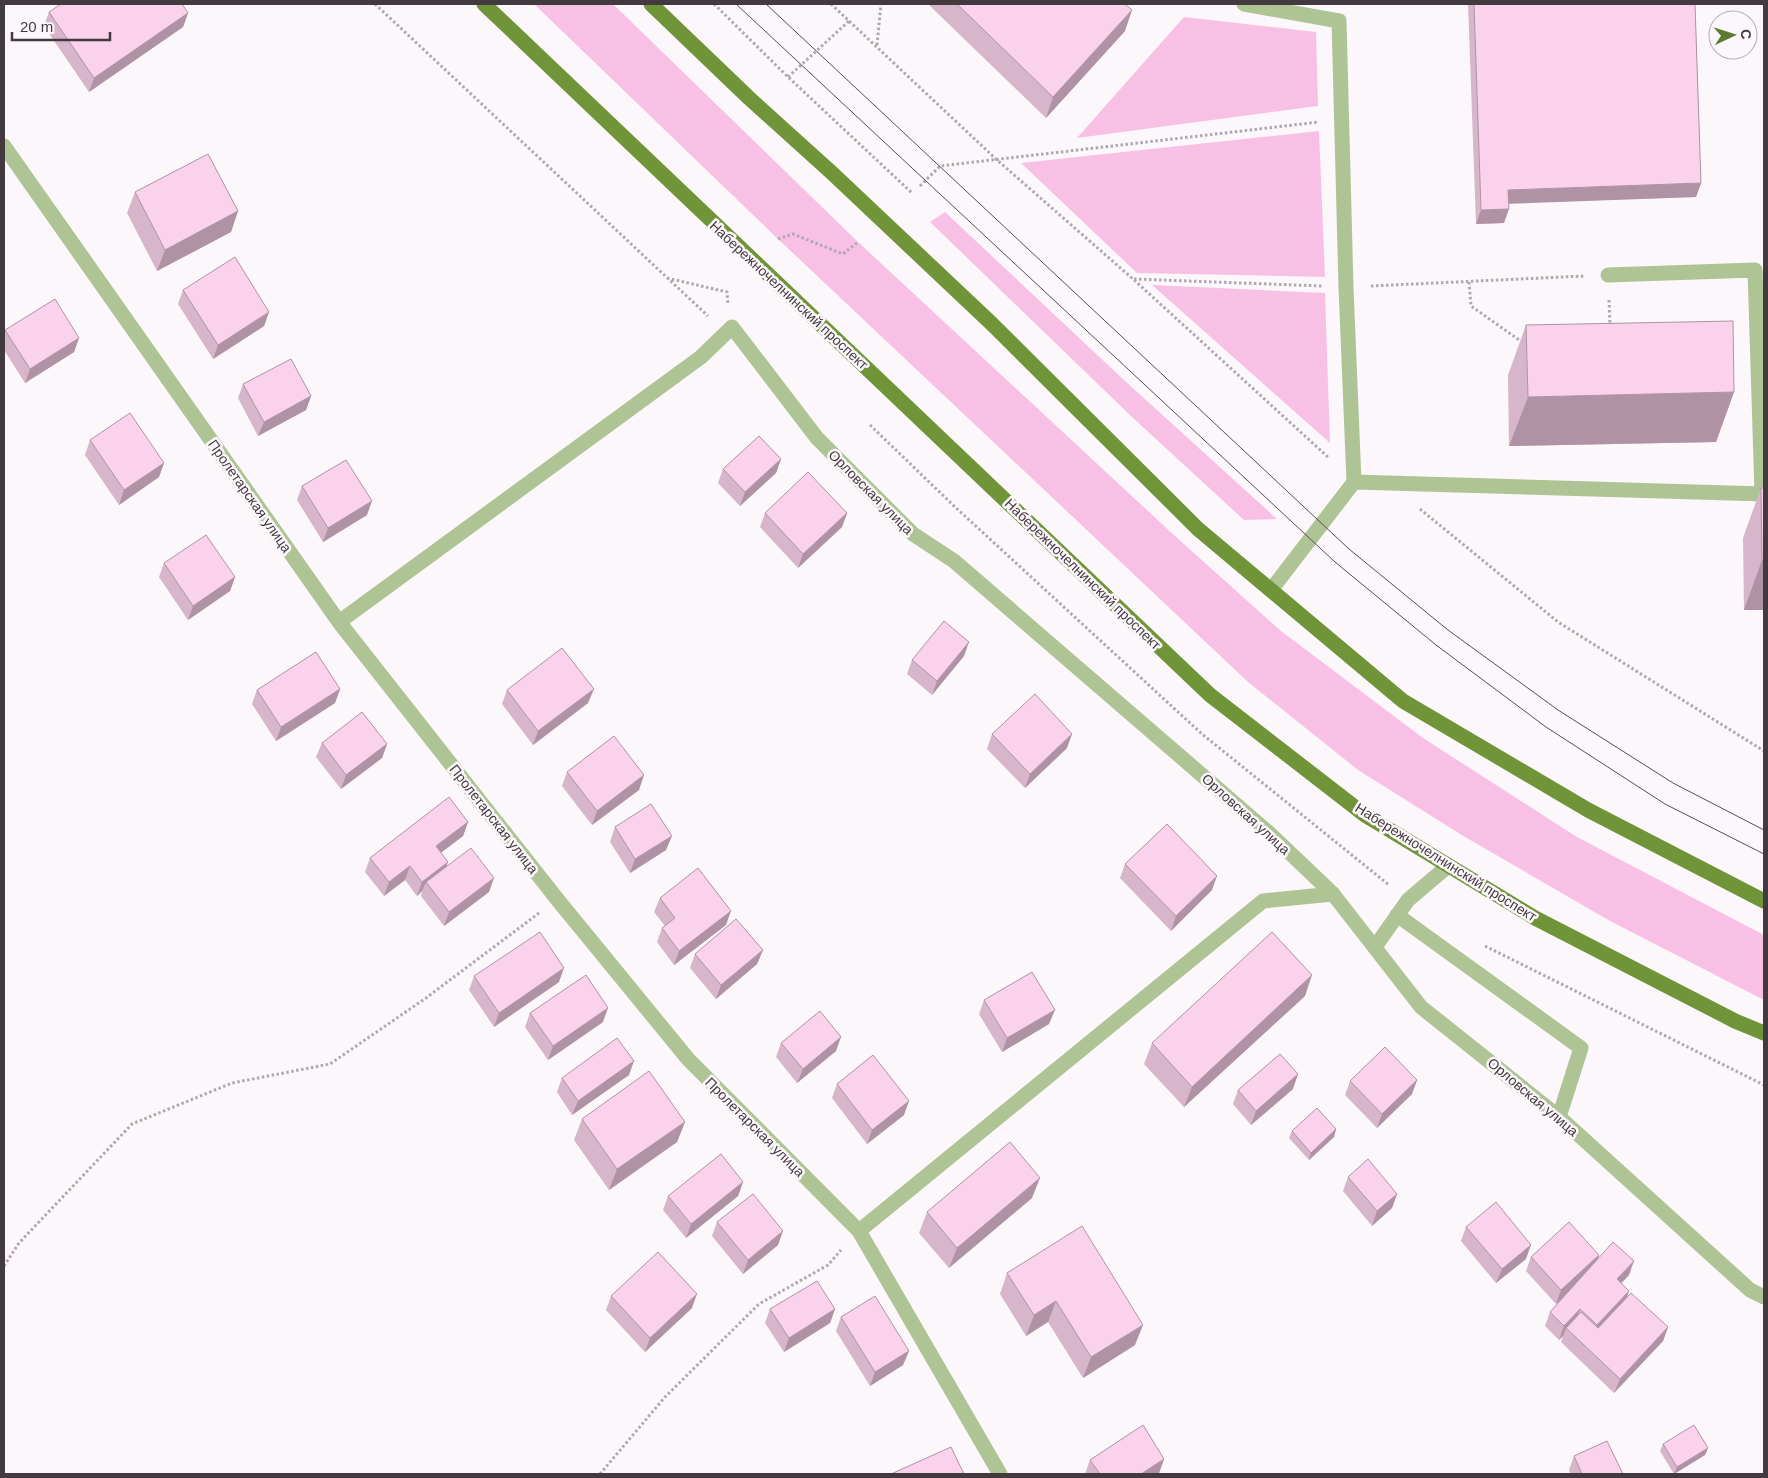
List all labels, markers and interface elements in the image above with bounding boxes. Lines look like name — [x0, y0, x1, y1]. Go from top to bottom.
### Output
scale bar — [12, 10, 110, 42]
north arrow — [1708, 10, 1758, 60]
text: 20 m — [20, 18, 53, 35]
text: С — [1738, 28, 1754, 40]
street label: Набережночелнинский проспект — [707, 217, 872, 373]
street label: Пролетарская улица — [205, 437, 295, 556]
street label: Орловская улица — [825, 446, 917, 538]
street label: Набережночелнинский проспект — [1002, 495, 1165, 653]
street label: Пролетарская улица — [446, 761, 542, 877]
street label: Орловская улица — [1199, 770, 1293, 858]
street label: Набережночелнинский проспект — [1353, 799, 1540, 925]
street label: Орловская улица — [1485, 1055, 1581, 1140]
street label: Пролетарская улица — [702, 1074, 808, 1180]

